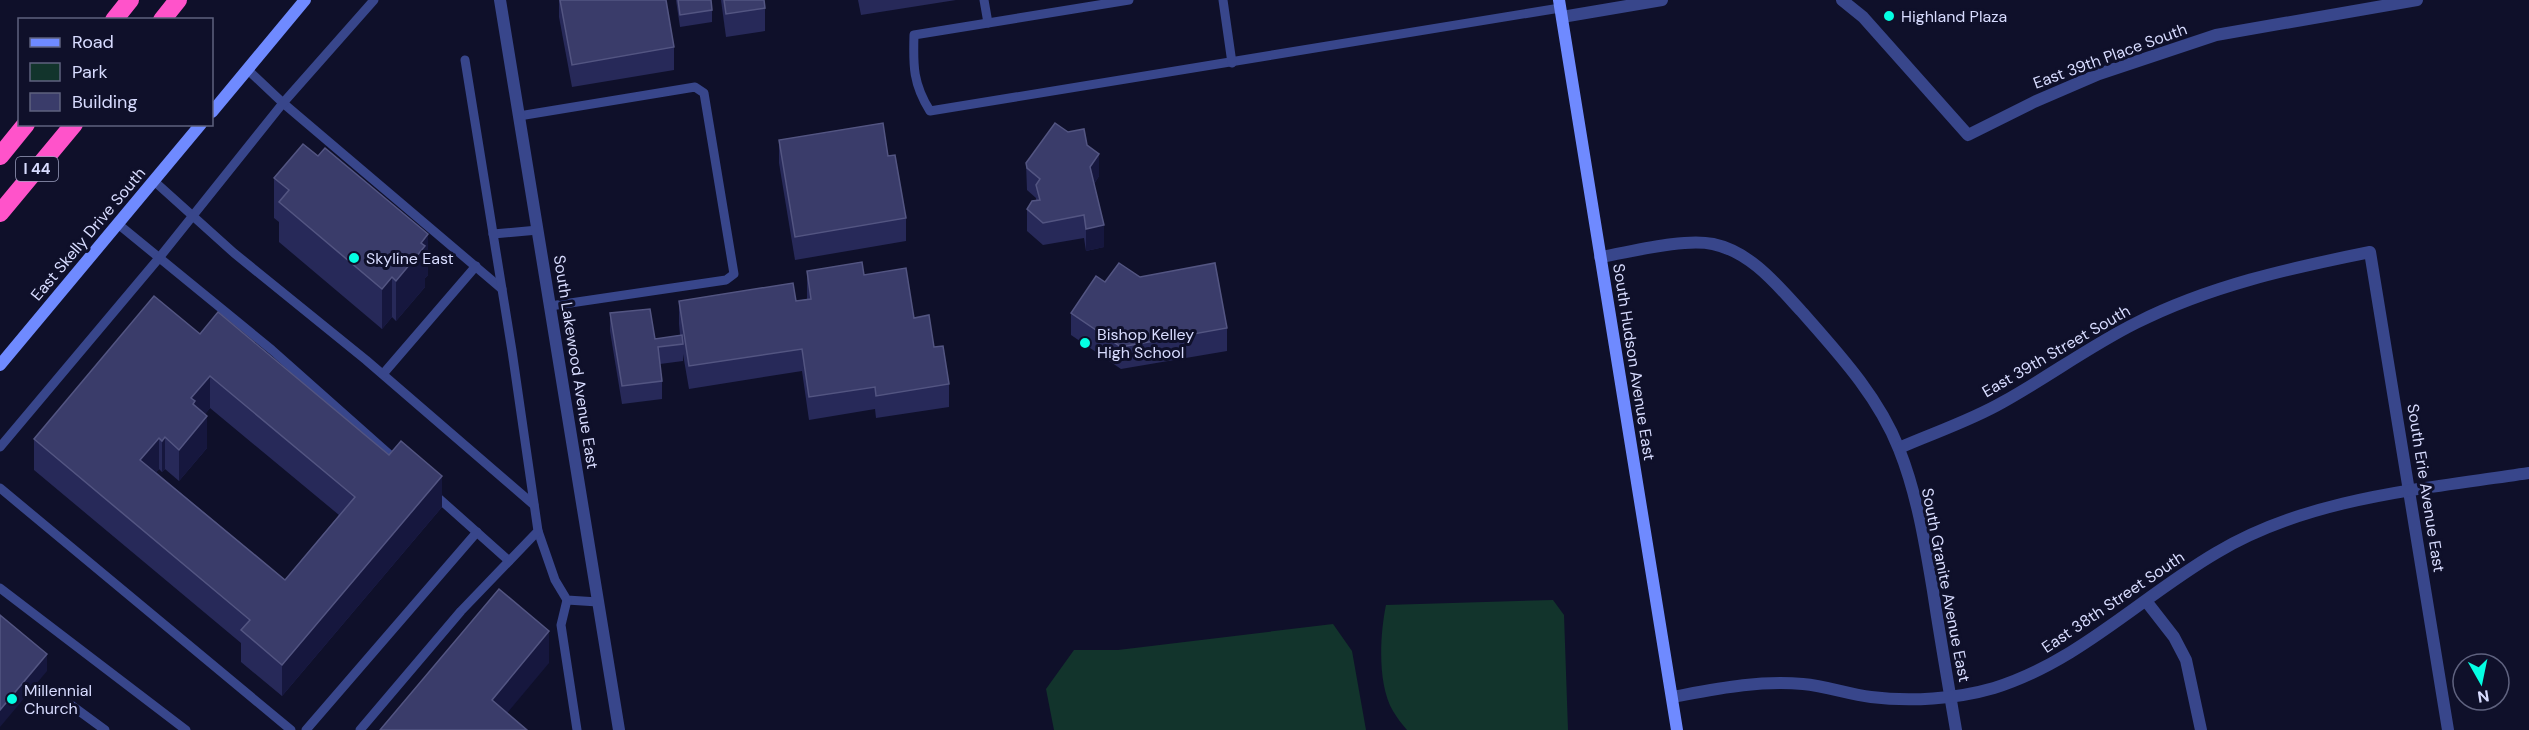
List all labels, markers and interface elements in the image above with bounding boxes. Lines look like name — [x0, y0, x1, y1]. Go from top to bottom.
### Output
place label: Highland Plaza — [1901, 6, 2007, 27]
marker: Highland Plaza — [1882, 9, 1896, 23]
legend — [18, 18, 213, 126]
street label: East 39th Place South — [2030, 18, 2190, 94]
text: Road — [72, 30, 114, 54]
text: Park — [72, 60, 108, 84]
text: Building — [72, 90, 137, 114]
road number: I 44 — [16, 157, 58, 181]
street label: East Skelly Drive South — [26, 163, 150, 305]
place label: Skyline East — [366, 248, 454, 269]
marker: Skyline East — [347, 251, 361, 265]
street label: South Lakewood Avenue East — [549, 253, 603, 471]
street label: South Hudson Avenue East — [1608, 262, 1660, 462]
street label: East 39th Street South — [1978, 300, 2134, 402]
place label: Bishop Kelley High School — [1097, 324, 1194, 363]
marker: Bishop Kelley High School — [1078, 336, 1092, 350]
street label: South Erie Avenue East — [2402, 402, 2450, 574]
street label: South Granite Avenue East — [1917, 486, 1975, 684]
street label: East 38th Street South — [2038, 546, 2188, 658]
north arrow — [2451, 652, 2511, 712]
place label: Millennial Church — [24, 680, 92, 719]
text: N — [2476, 685, 2491, 708]
marker: Millennial Church — [5, 692, 19, 706]

